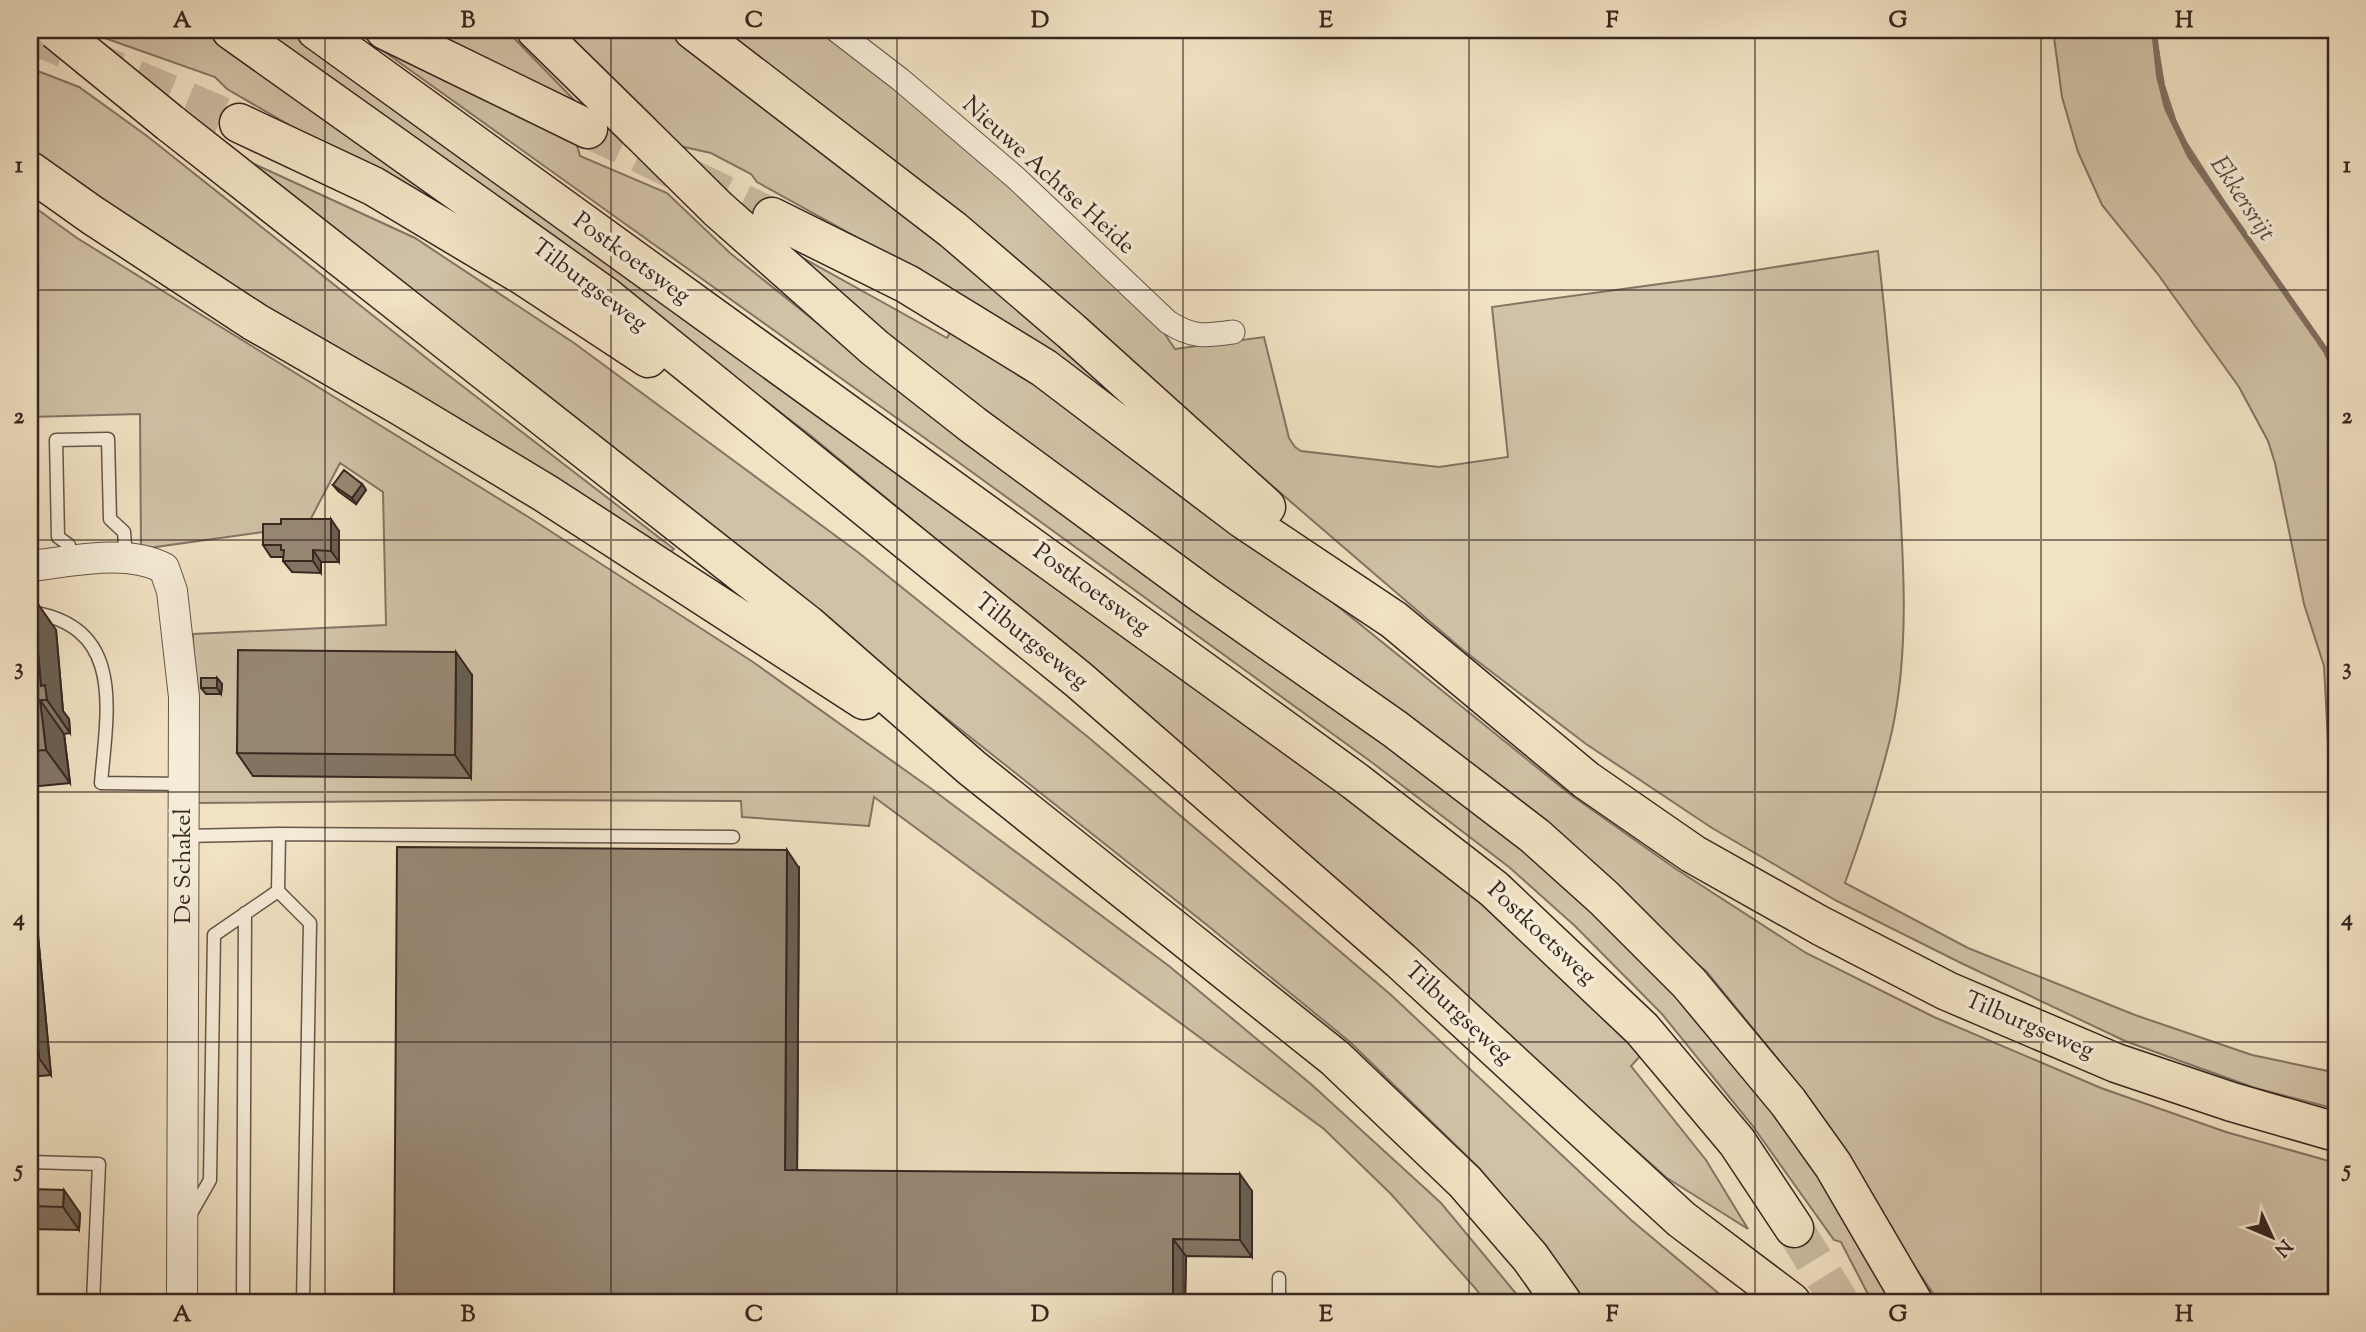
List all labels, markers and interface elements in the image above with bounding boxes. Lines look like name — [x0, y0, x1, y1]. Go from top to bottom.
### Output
text: A — [173, 5, 192, 38]
text: B — [461, 5, 476, 38]
text: C — [745, 5, 763, 38]
text: D — [1031, 5, 1049, 38]
text: E — [1319, 5, 1333, 38]
text: F — [1606, 5, 1619, 38]
text: G — [1889, 5, 1908, 38]
text: H — [2175, 5, 2194, 38]
street label: Nieuwe Achtse Heide — [954, 89, 1142, 263]
water label: Ekkersrijt — [2200, 149, 2284, 249]
text: 1 — [15, 150, 23, 183]
text: 1 — [2343, 150, 2351, 183]
street label: Postkoetsweg — [565, 205, 697, 313]
street label: Tilburgseweg — [524, 231, 654, 341]
text: 2 — [14, 401, 25, 434]
text: 2 — [2342, 401, 2353, 434]
street label: Postkoetsweg — [1025, 536, 1157, 644]
street label: Tilburgseweg — [967, 586, 1095, 699]
text: 3 — [14, 652, 24, 685]
text: 3 — [2342, 652, 2352, 685]
street label: De Schakel — [167, 808, 201, 924]
street label: Postkoetsweg — [1479, 875, 1603, 994]
text: 4 — [12, 903, 25, 936]
text: 4 — [2340, 903, 2353, 936]
street label: Tilburgseweg — [1396, 955, 1520, 1073]
street label: Tilburgseweg — [1959, 983, 2099, 1069]
text: 5 — [13, 1154, 23, 1187]
text: 5 — [2341, 1154, 2351, 1187]
north arrow — [2236, 1202, 2306, 1272]
text: N — [2267, 1232, 2297, 1262]
text: A — [173, 1299, 192, 1332]
text: B — [461, 1299, 476, 1332]
text: C — [745, 1299, 763, 1332]
text: D — [1031, 1299, 1049, 1332]
text: E — [1319, 1299, 1333, 1332]
text: F — [1606, 1299, 1619, 1332]
text: G — [1889, 1299, 1908, 1332]
text: H — [2175, 1299, 2194, 1332]

